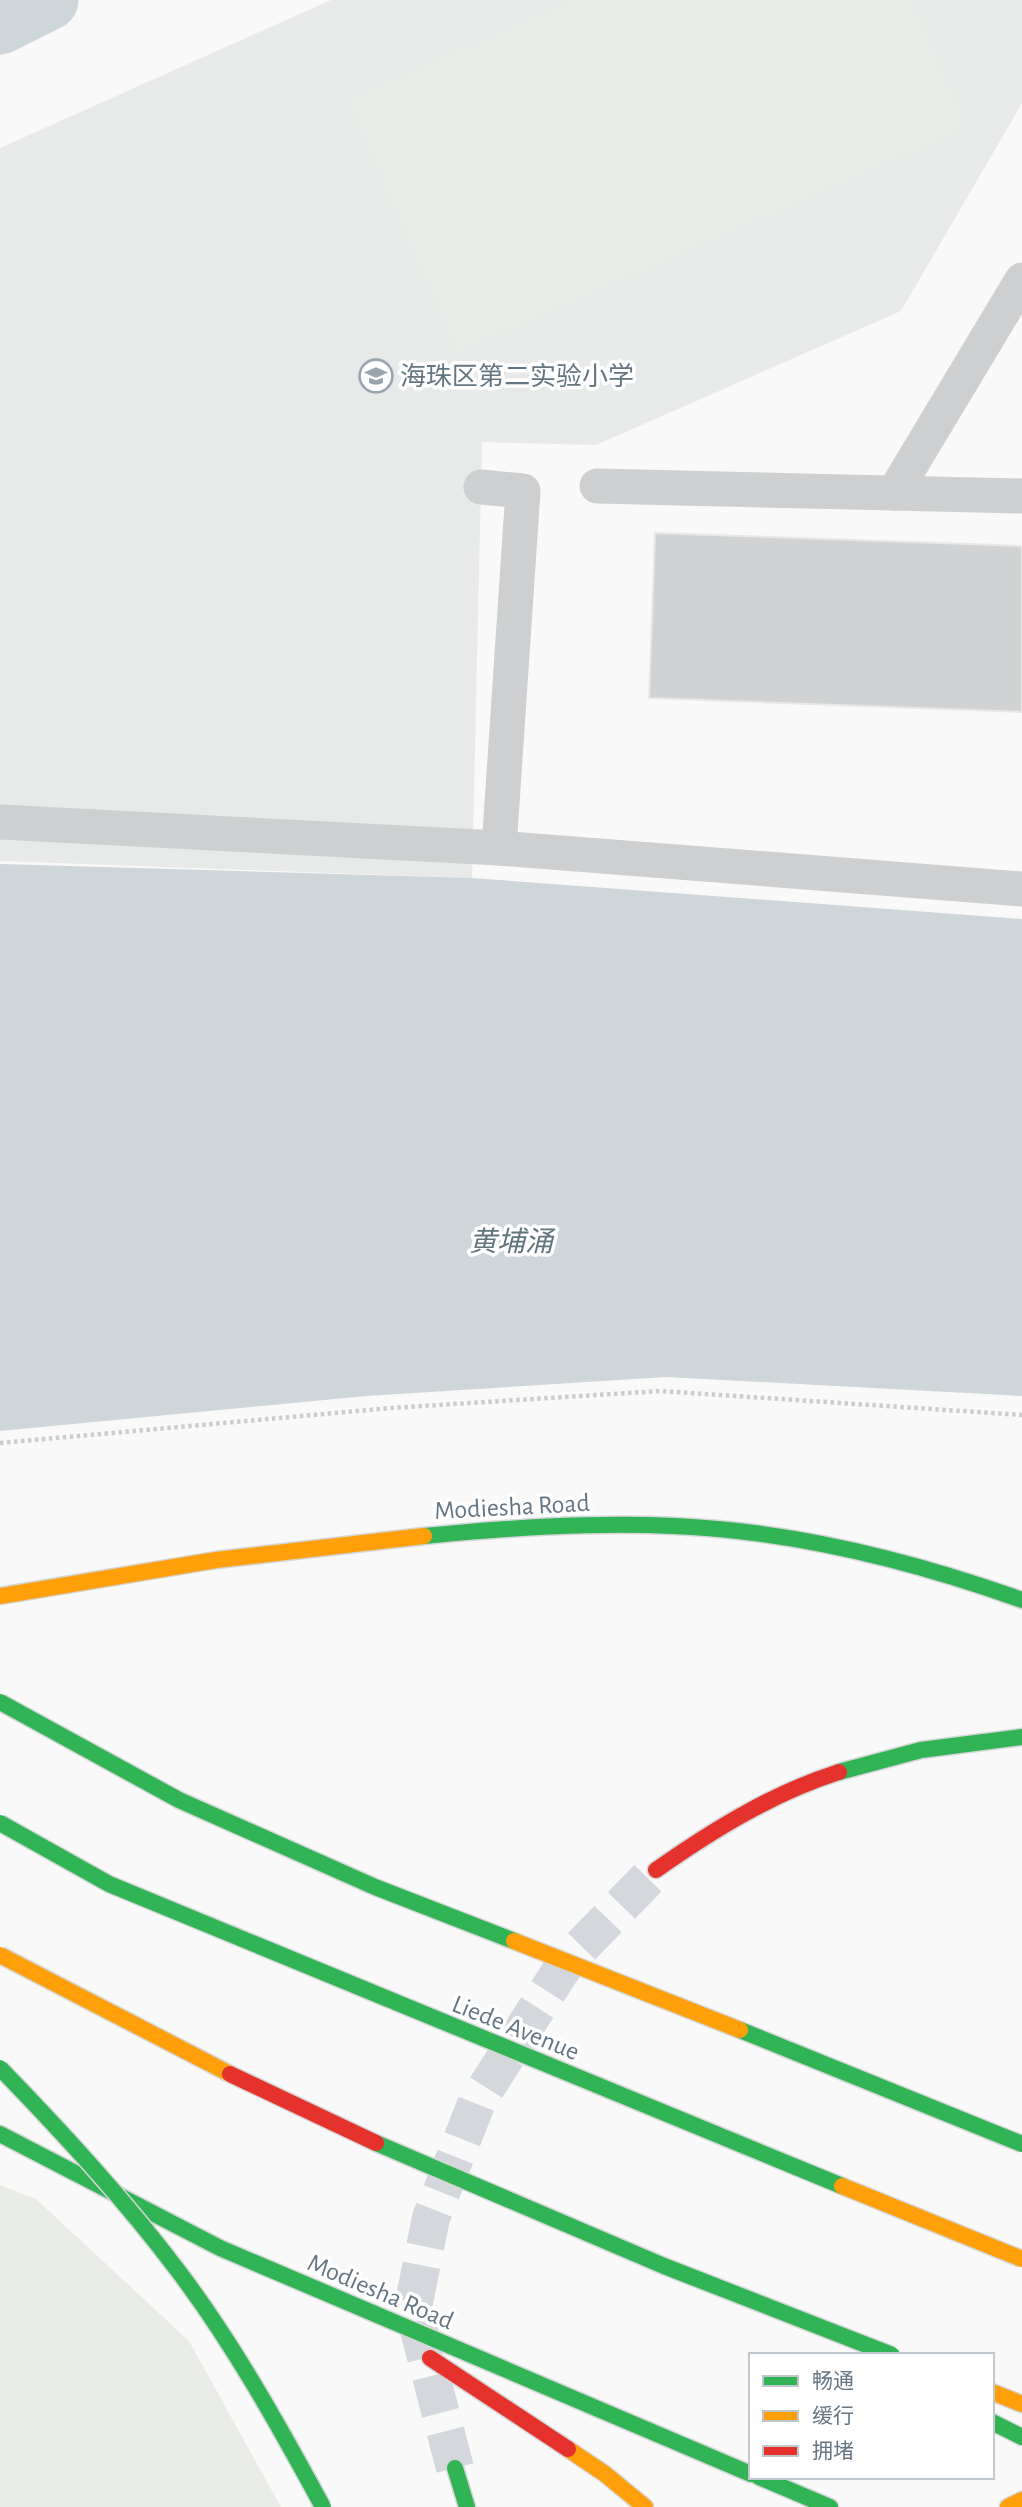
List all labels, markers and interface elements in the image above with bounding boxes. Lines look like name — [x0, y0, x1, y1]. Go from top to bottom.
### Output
school or university icon: 海珠区第二实验小学 — [357, 357, 395, 395]
place label: 海珠区第二实验小学 — [400, 362, 634, 390]
water label: 黄埔涌 — [469, 1227, 556, 1257]
street label: Modiesha Road — [434, 1490, 590, 1524]
street label: Liede Avenue — [448, 1991, 583, 2065]
street label: Modiesha Road — [304, 2250, 457, 2334]
legend — [749, 2353, 994, 2479]
text: 畅通 — [812, 2370, 854, 2392]
text: 缓行 — [812, 2405, 854, 2427]
text: 拥堵 — [812, 2440, 854, 2462]

